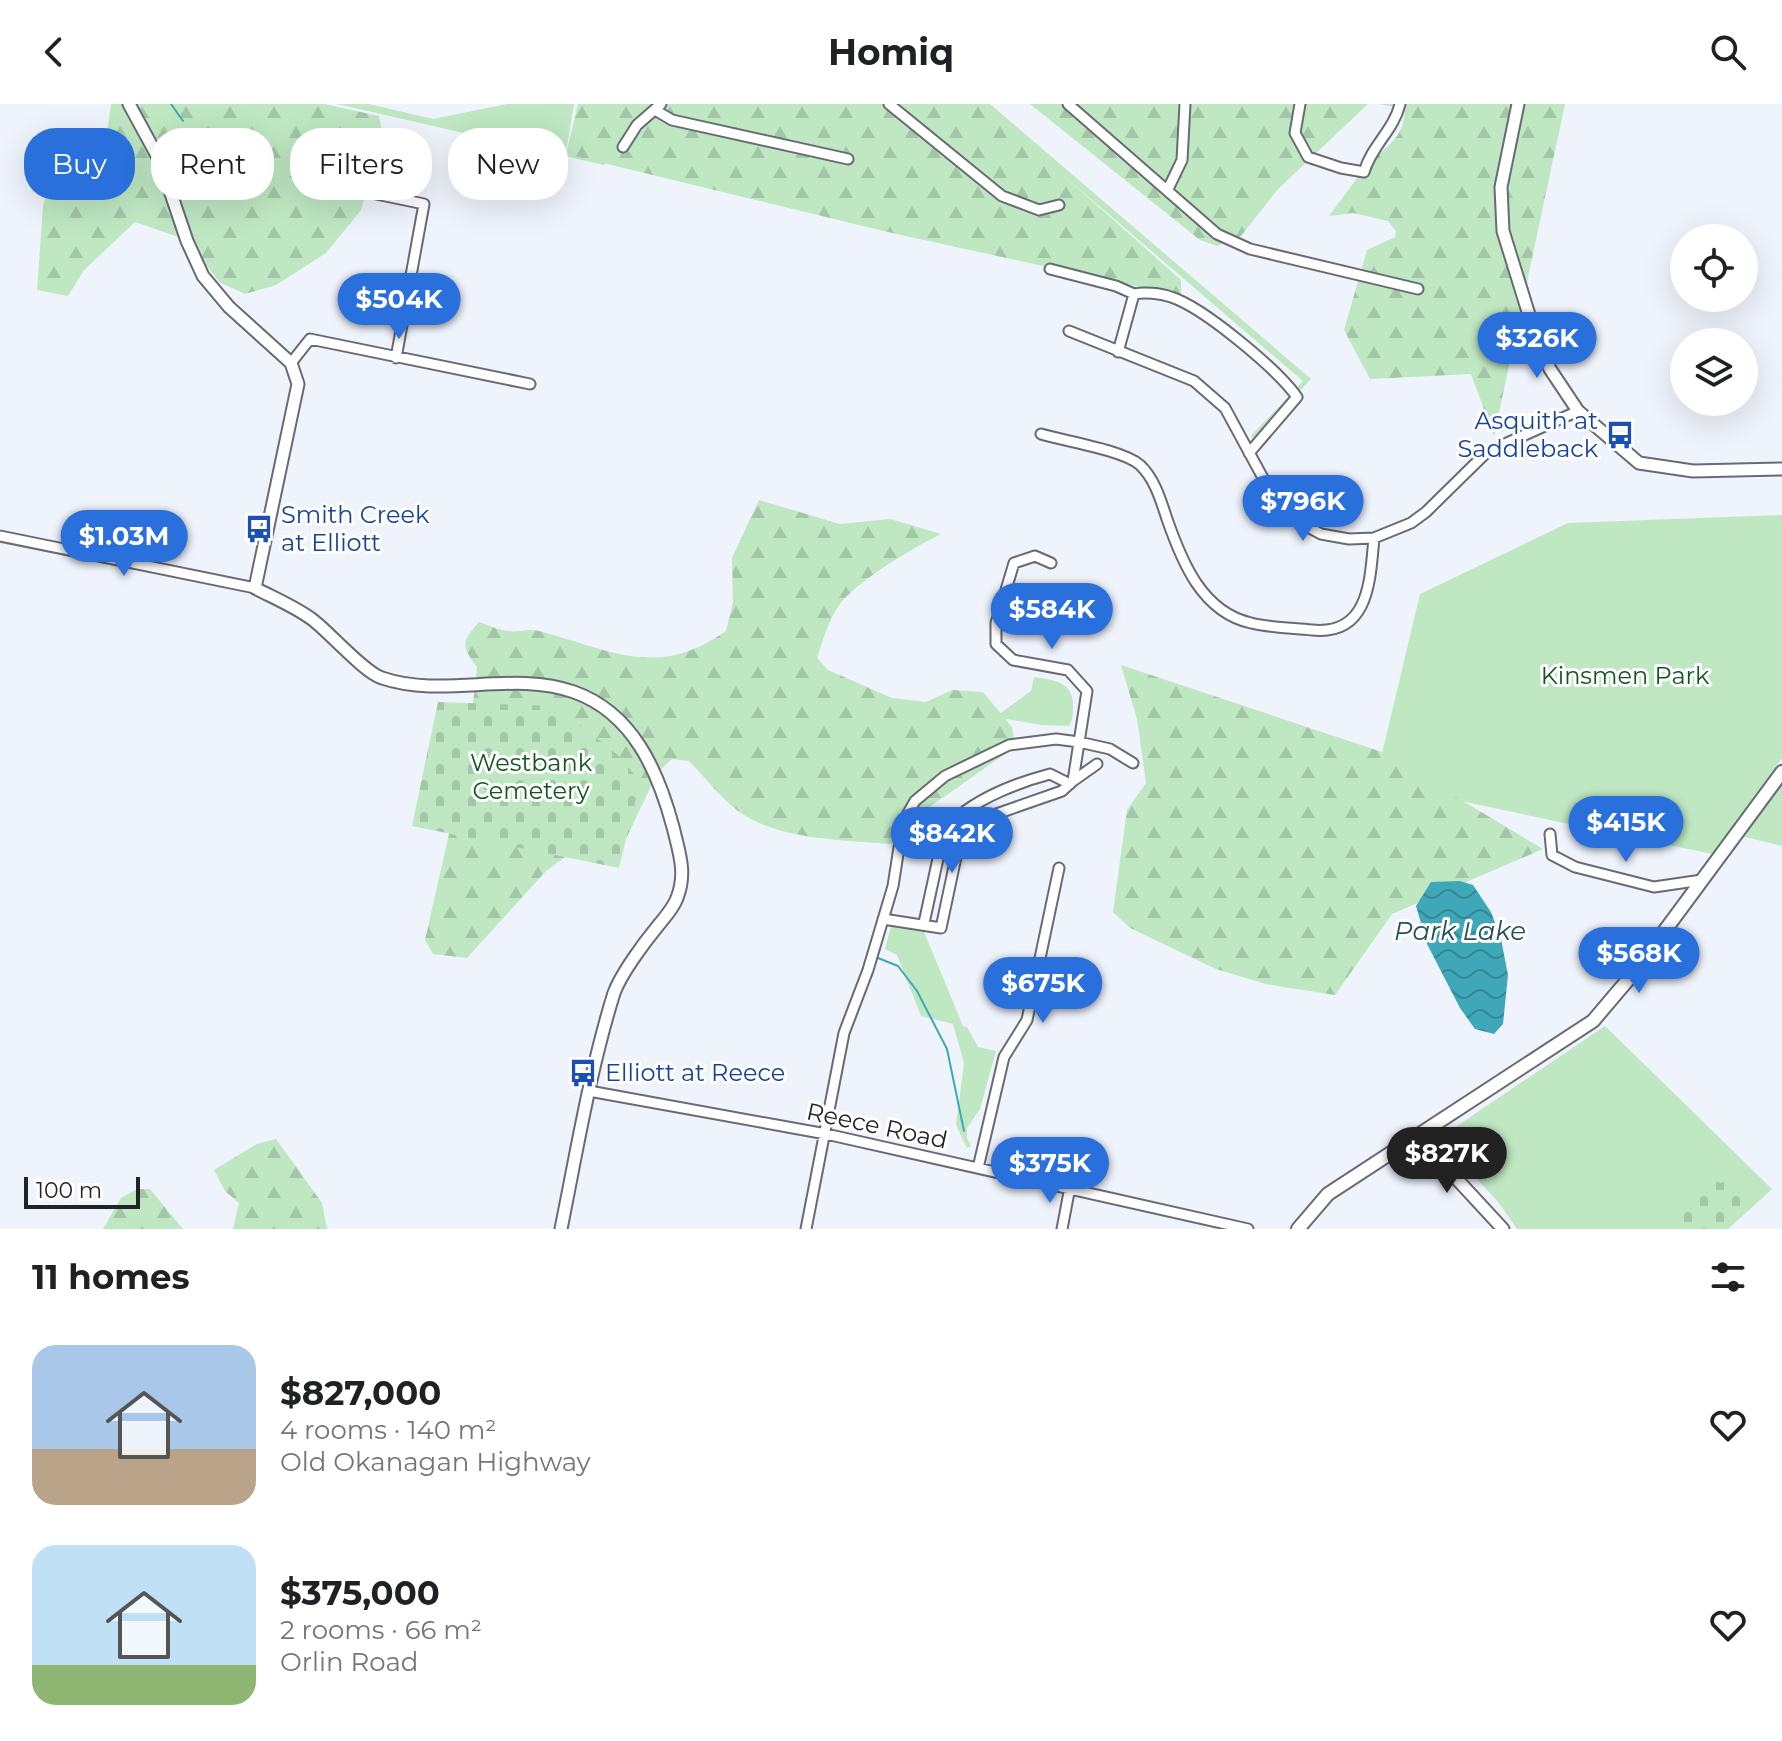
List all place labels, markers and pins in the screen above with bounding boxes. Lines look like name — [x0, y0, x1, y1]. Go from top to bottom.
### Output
pin: $504K — [343, 273, 455, 341]
pin: $326K — [1481, 312, 1593, 380]
place label: Asquith at Saddleback — [1458, 406, 1599, 463]
bus stop icon: Asquith at Saddleback — [1605, 420, 1635, 450]
pin: $796K — [1247, 475, 1359, 543]
place label: Smith Creek at Elliott — [281, 500, 430, 557]
pin: $1.03M — [59, 510, 189, 578]
bus stop icon: Smith Creek at Elliott — [244, 514, 274, 544]
pin: $584K — [996, 583, 1108, 651]
pin: $415K — [1570, 796, 1682, 864]
pin: $842K — [896, 807, 1008, 875]
pin: $568K — [1583, 927, 1695, 995]
pin: $675K — [987, 957, 1099, 1025]
bus stop icon: Elliott at Reece — [568, 1058, 598, 1088]
place label: Elliott at Reece — [605, 1058, 785, 1087]
pin: $827K — [1391, 1127, 1503, 1195]
pin: $375K — [994, 1137, 1106, 1205]

